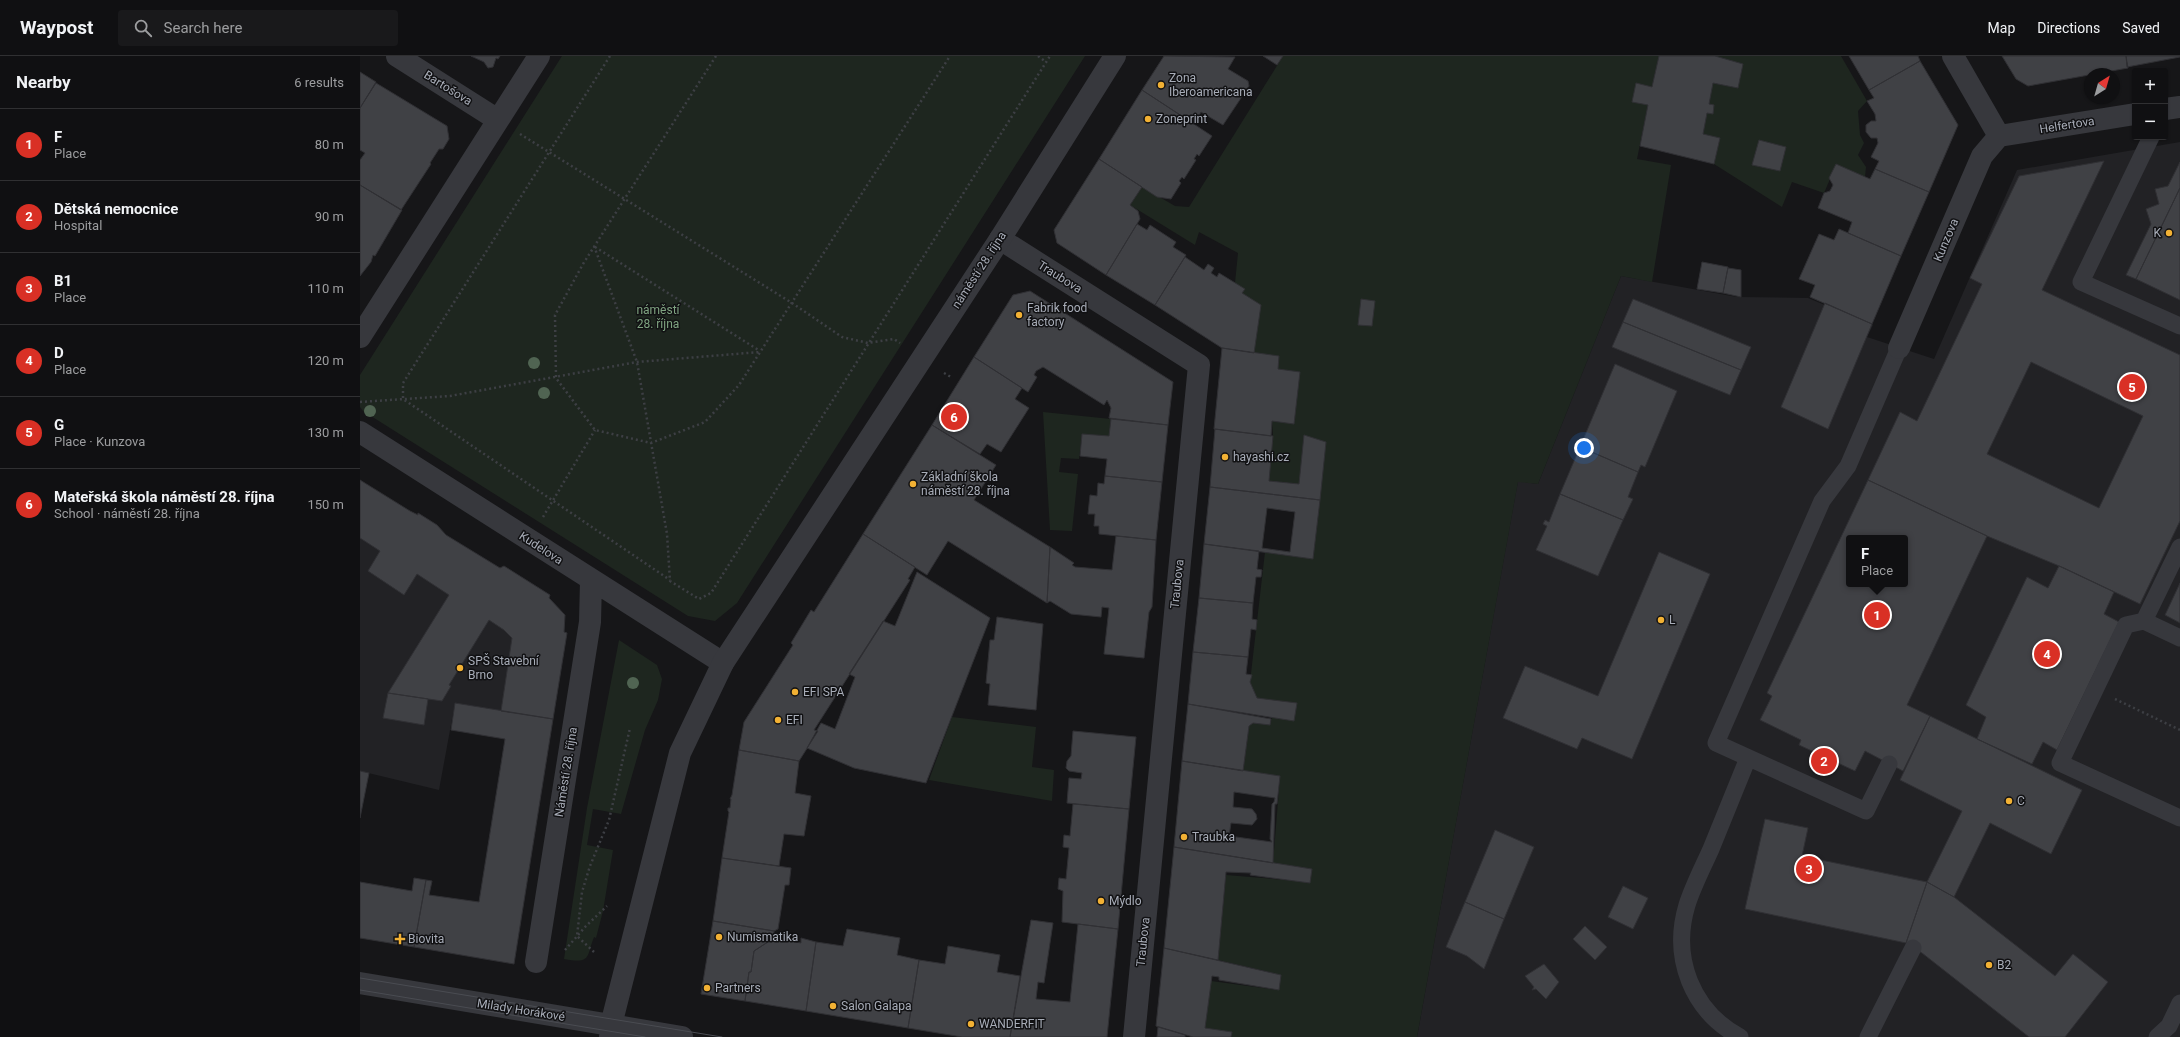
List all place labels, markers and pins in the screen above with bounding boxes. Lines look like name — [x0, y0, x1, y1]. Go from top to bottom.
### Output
place label: Zona Iberoamericana — [1169, 71, 1253, 99]
marker: Zona Iberoamericana — [1156, 80, 1166, 90]
place label: Zoneprint — [1156, 112, 1207, 126]
marker: Zoneprint — [1143, 114, 1153, 124]
place label: K — [2153, 226, 2161, 240]
marker: K — [2164, 228, 2174, 238]
place label: Fabrik food factory — [1027, 301, 1087, 329]
marker: Fabrik food factory — [1014, 310, 1024, 320]
pin: 5 — [2119, 372, 2145, 402]
pin: 6 — [941, 402, 967, 432]
place label: hayashi.cz — [1233, 450, 1289, 464]
marker: hayashi.cz — [1220, 452, 1230, 462]
place label: Základní škola náměstí 28. října — [921, 470, 1010, 498]
marker: Základní škola náměstí 28. října — [908, 479, 918, 489]
pin: 1 — [1864, 600, 1890, 630]
place label: L — [1669, 613, 1676, 627]
marker: L — [1656, 615, 1666, 625]
pin: 4 — [2034, 639, 2060, 669]
place label: SPŠ Stavební Brno — [468, 653, 540, 682]
marker: SPŠ Stavební Brno — [455, 663, 465, 673]
place label: EFI SPA — [803, 685, 845, 699]
marker: EFI SPA — [790, 687, 800, 697]
place label: EFI — [786, 713, 803, 727]
marker: EFI — [773, 715, 783, 725]
pin: 2 — [1811, 746, 1837, 776]
place label: C — [2017, 794, 2025, 808]
marker: C — [2004, 796, 2014, 806]
place label: Traubka — [1192, 830, 1235, 844]
marker: Traubka — [1179, 832, 1189, 842]
pin: 3 — [1796, 854, 1822, 884]
place label: Mýdlo — [1109, 894, 1142, 908]
marker: Mýdlo — [1096, 896, 1106, 906]
place label: Numismatika — [727, 930, 798, 944]
place label: Biovita — [408, 932, 444, 946]
marker: Numismatika — [714, 932, 724, 942]
marker: Biovita — [395, 934, 405, 944]
place label: B2 — [1997, 958, 2011, 972]
marker: B2 — [1984, 960, 1994, 970]
place label: Partners — [715, 981, 761, 995]
marker: Partners — [702, 983, 712, 993]
place label: Salon Galapa — [841, 999, 911, 1013]
marker: Salon Galapa — [828, 1001, 838, 1011]
place label: WANDERFIT — [979, 1017, 1045, 1031]
marker: WANDERFIT — [966, 1019, 976, 1029]

